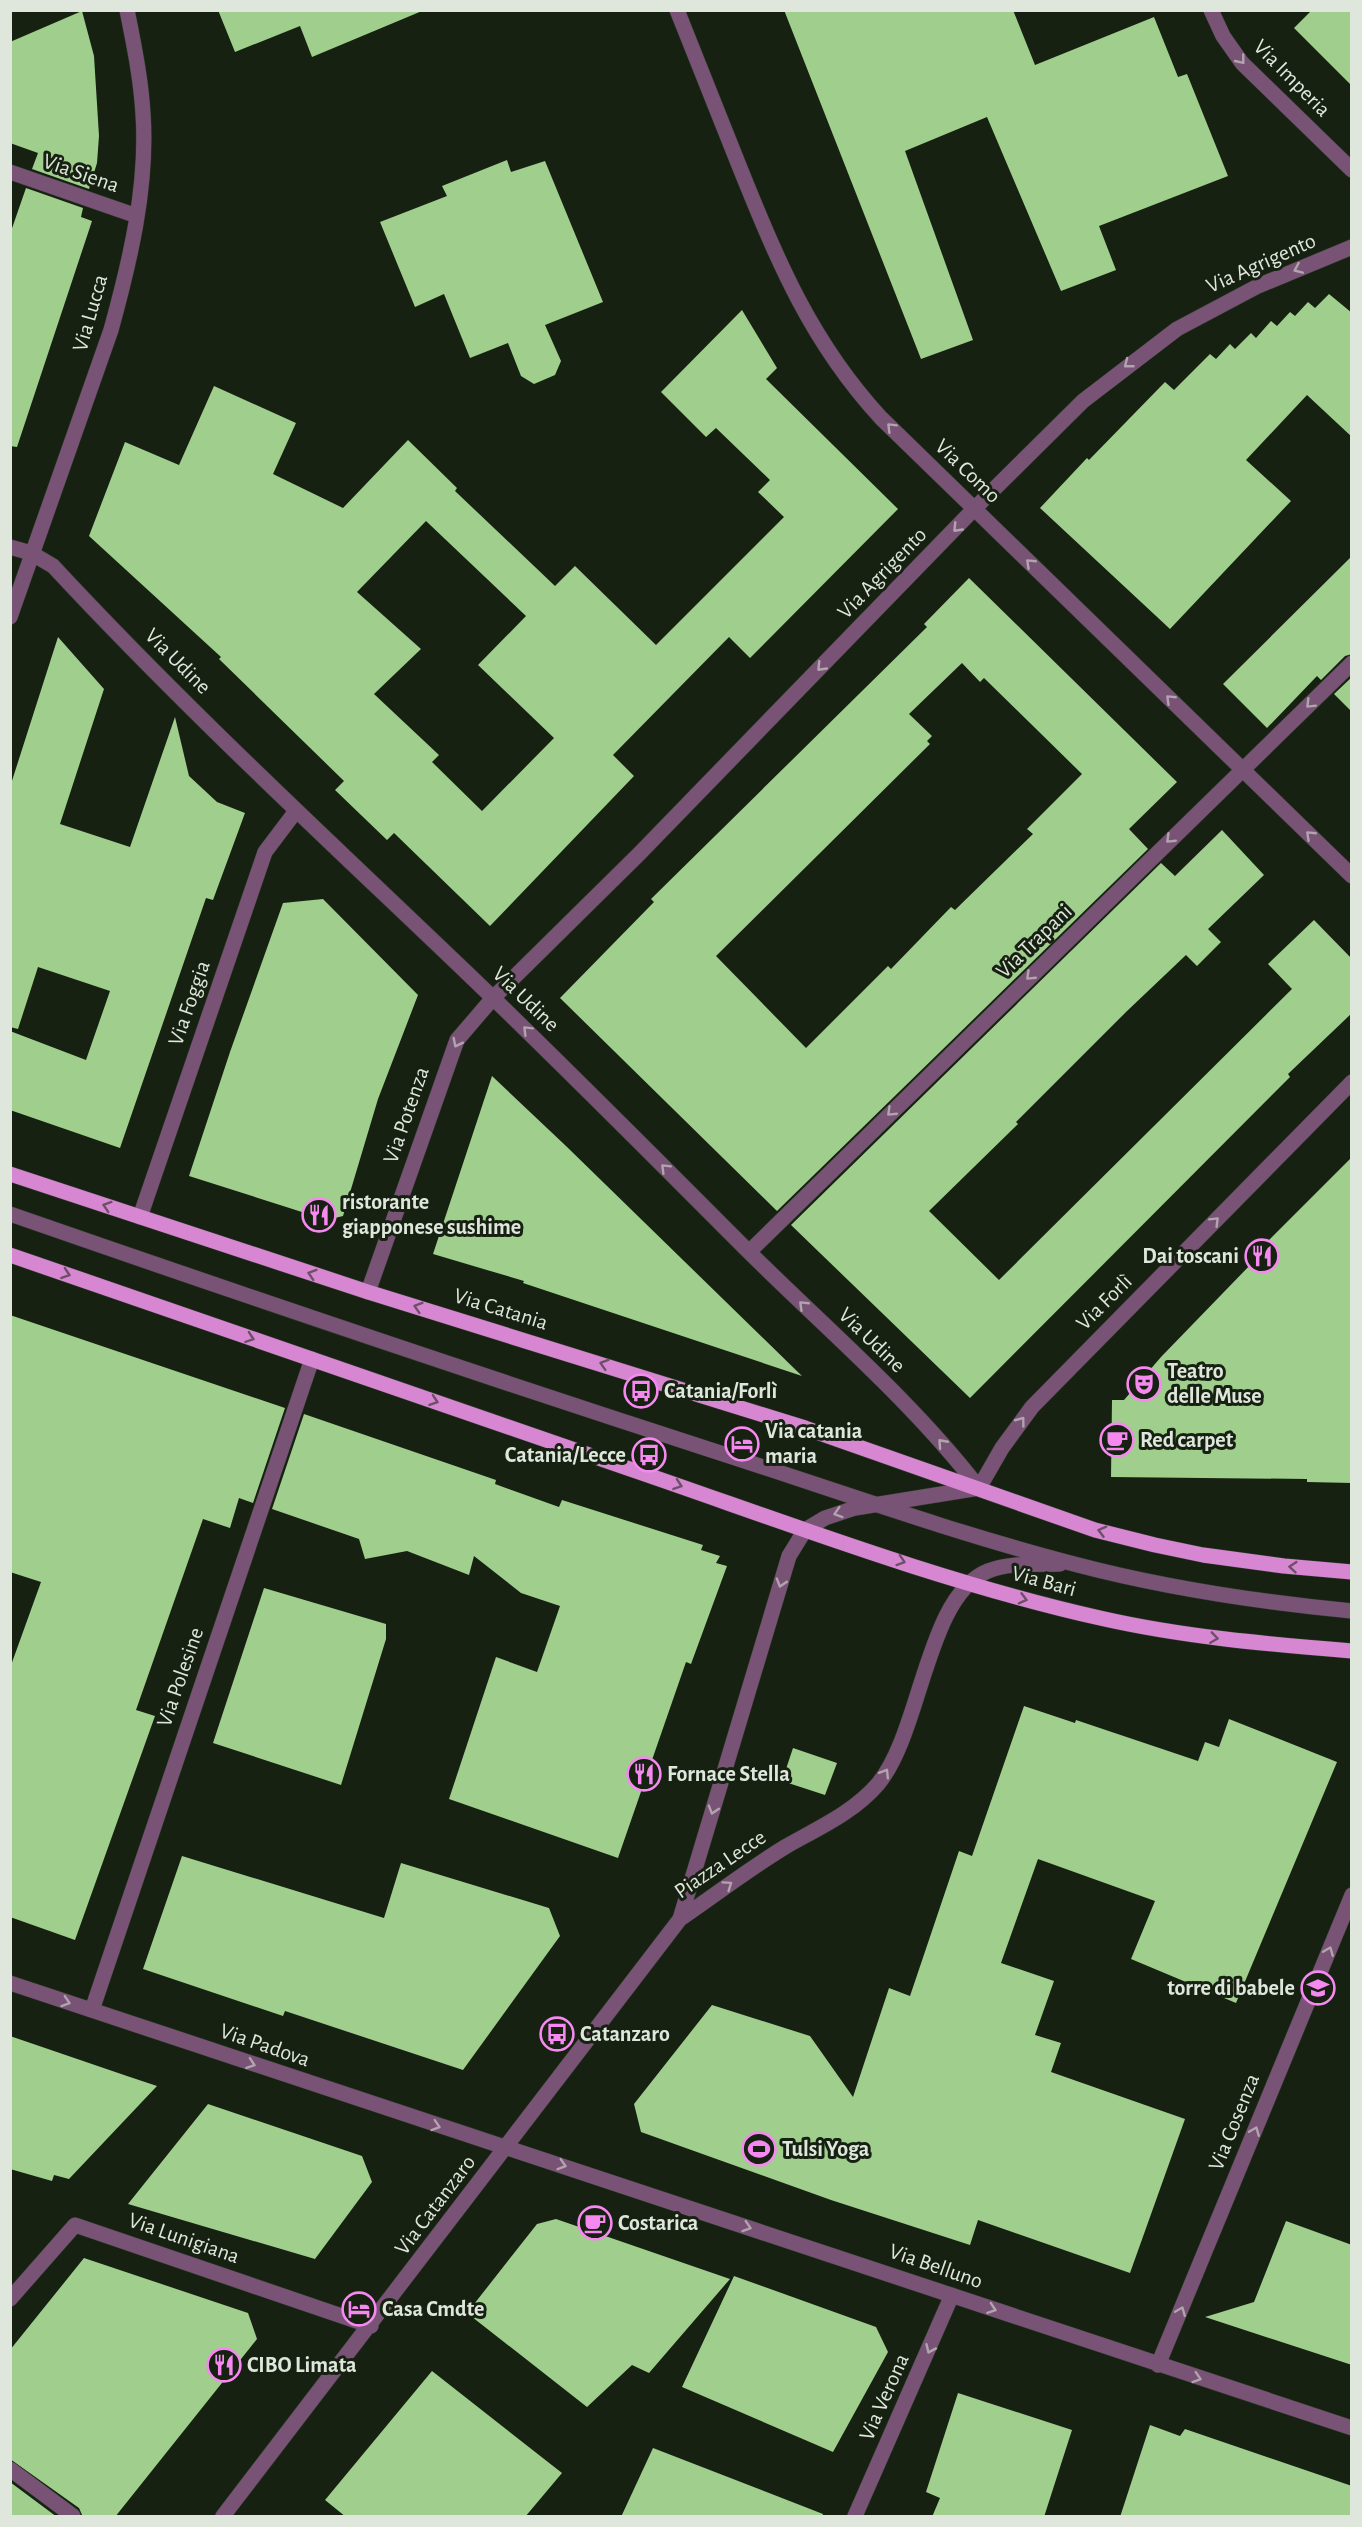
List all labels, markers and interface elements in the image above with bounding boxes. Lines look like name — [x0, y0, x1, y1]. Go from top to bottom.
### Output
street label: Via Imperia — [1249, 35, 1335, 121]
one-way arrow — [1233, 53, 1244, 64]
street label: Via Siena — [40, 150, 122, 196]
street label: Via Agrigento — [1203, 229, 1319, 297]
one-way arrow — [1293, 262, 1304, 274]
street label: Via Lucca — [69, 272, 111, 354]
one-way arrow — [1124, 357, 1135, 368]
one-way arrow — [887, 423, 897, 434]
street label: Via Como — [931, 435, 1005, 507]
one-way arrow — [953, 520, 964, 531]
street label: Via Agrigento — [833, 523, 931, 623]
one-way arrow — [1026, 560, 1037, 571]
street label: Via Udine — [141, 624, 215, 698]
one-way arrow — [817, 661, 828, 671]
one-way arrow — [1166, 696, 1177, 707]
one-way arrow — [1306, 697, 1317, 708]
one-way arrow — [1166, 832, 1177, 843]
one-way arrow — [1306, 832, 1317, 843]
street label: Via Trapani — [992, 900, 1076, 982]
street label: Via Foggia — [164, 958, 214, 1048]
street label: Via Udine — [489, 962, 563, 1036]
one-way arrow — [1027, 969, 1037, 980]
one-way arrow — [523, 1027, 534, 1038]
one-way arrow — [453, 1037, 464, 1047]
street label: Via Potenza — [379, 1064, 433, 1166]
one-way arrow — [888, 1105, 899, 1116]
one-way arrow — [661, 1165, 672, 1176]
place label: ristorante giapponese sushime — [342, 1191, 521, 1238]
restaurant icon: ristorante giapponese sushime — [301, 1197, 337, 1233]
one-way arrow — [102, 1201, 113, 1214]
one-way arrow — [1208, 1217, 1219, 1227]
restaurant icon: Dai toscani — [1244, 1238, 1280, 1274]
place label: Dai toscani — [1142, 1245, 1239, 1267]
one-way arrow — [60, 1267, 71, 1279]
one-way arrow — [307, 1268, 318, 1281]
street label: Via Forlì — [1072, 1270, 1136, 1334]
street label: Via Catania — [451, 1284, 551, 1334]
one-way arrow — [413, 1302, 424, 1314]
one-way arrow — [800, 1302, 811, 1313]
street label: Via Udine — [835, 1303, 909, 1377]
one-way arrow — [244, 1330, 255, 1343]
one-way arrow — [599, 1359, 610, 1371]
place label: Teatro delle Muse — [1167, 1360, 1262, 1407]
theatre icon: Teatro delle Muse — [1126, 1366, 1162, 1402]
bus stop icon: Catania/Forlì — [623, 1373, 659, 1409]
place label: Catania/Forlì — [664, 1380, 777, 1402]
one-way arrow — [429, 1394, 439, 1407]
one-way arrow — [1014, 1417, 1025, 1428]
place label: Via catania maria — [765, 1420, 863, 1467]
cafe icon: Red carpet — [1099, 1422, 1135, 1458]
hotel icon: Via catania maria — [724, 1426, 760, 1462]
place label: Red carpet — [1140, 1429, 1234, 1451]
bus stop icon: Catania/Lecce — [631, 1437, 667, 1473]
one-way arrow — [938, 1439, 949, 1450]
place label: Catania/Lecce — [505, 1444, 626, 1466]
one-way arrow — [673, 1478, 683, 1491]
one-way arrow — [834, 1506, 844, 1518]
one-way arrow — [1097, 1526, 1107, 1539]
one-way arrow — [895, 1554, 906, 1567]
one-way arrow — [1289, 1561, 1298, 1574]
street label: Via Bari — [1009, 1562, 1079, 1600]
one-way arrow — [776, 1577, 788, 1588]
one-way arrow — [1018, 1592, 1028, 1604]
street label: Via Polesine — [153, 1625, 207, 1729]
one-way arrow — [1210, 1631, 1219, 1643]
restaurant icon: Fornace Stella — [626, 1756, 662, 1792]
place label: Fornace Stella — [667, 1763, 790, 1785]
one-way arrow — [878, 1769, 890, 1779]
one-way arrow — [708, 1804, 720, 1815]
street label: Piazza Lecce — [670, 1826, 770, 1902]
one-way arrow — [722, 1881, 733, 1892]
one-way arrow — [1322, 1946, 1334, 1957]
school or university icon: torre di babele — [1300, 1970, 1336, 2006]
place label: torre di babele — [1167, 1977, 1295, 1999]
one-way arrow — [60, 1994, 71, 2007]
bus stop icon: Catanzaro — [539, 2016, 575, 2052]
street label: Via Padova — [217, 2019, 313, 2071]
place label: Catanzaro — [580, 2023, 670, 2045]
one-way arrow — [245, 2056, 256, 2069]
street label: Via Cosenza — [1205, 2070, 1263, 2174]
one-way arrow — [430, 2119, 441, 2131]
one-way arrow — [1248, 2126, 1260, 2137]
sports icon: Tulsi Yoga — [741, 2131, 777, 2167]
place label: Tulsi Yoga — [782, 2138, 870, 2160]
street label: Via Catanzaro — [391, 2151, 479, 2259]
one-way arrow — [556, 2158, 567, 2170]
cafe icon: Costarica — [577, 2205, 613, 2241]
street label: Via Lunigiana — [126, 2209, 242, 2267]
place label: Costarica — [618, 2212, 699, 2234]
one-way arrow — [741, 2220, 752, 2232]
street label: Via Belluno — [886, 2240, 986, 2292]
hotel icon: Casa Cmdte — [341, 2291, 377, 2327]
place label: Casa Cmdte — [382, 2298, 484, 2320]
one-way arrow — [986, 2301, 997, 2314]
one-way arrow — [1174, 2307, 1186, 2318]
one-way arrow — [925, 2343, 937, 2354]
restaurant icon: CIBO Limata — [206, 2347, 242, 2383]
street label: Via Verona — [855, 2350, 913, 2444]
place label: CIBO Limata — [247, 2354, 357, 2376]
one-way arrow — [1191, 2371, 1202, 2383]

